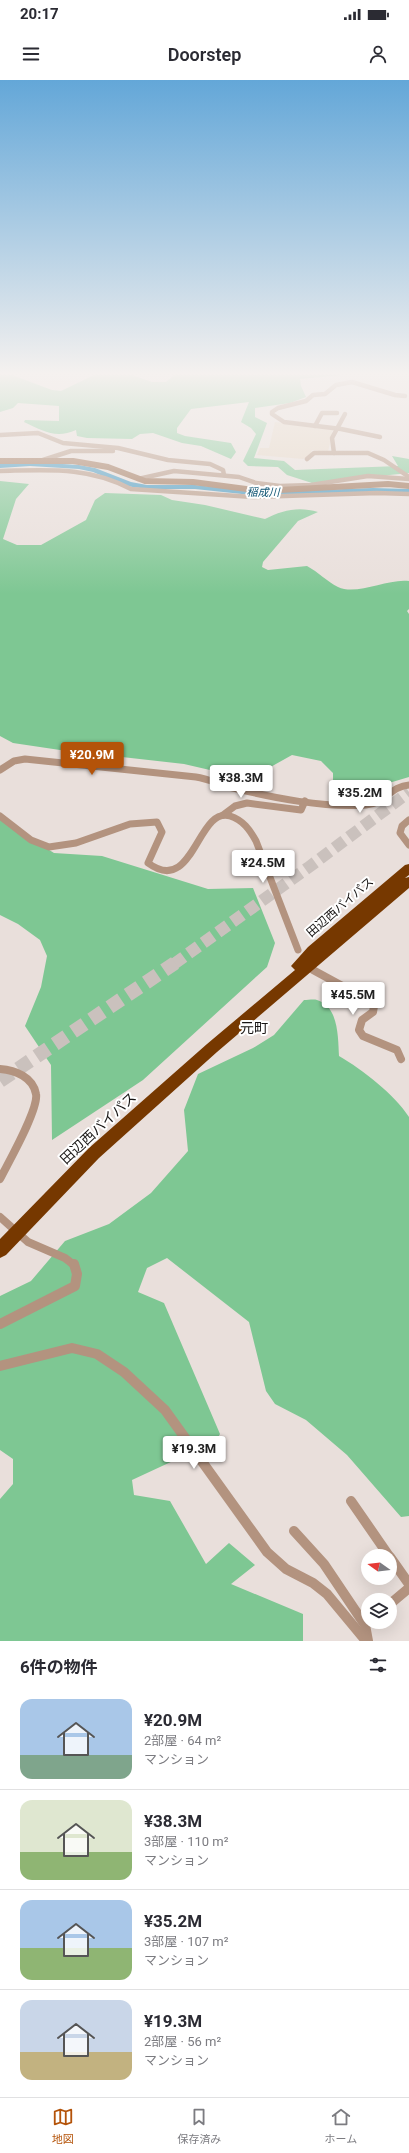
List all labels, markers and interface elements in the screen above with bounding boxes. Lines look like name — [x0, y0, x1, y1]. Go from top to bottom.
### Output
text: 20:17 — [20, 5, 59, 23]
icon: menu — [20, 43, 42, 65]
icon: person — [367, 43, 389, 65]
text: Doorstep — [168, 44, 241, 65]
water label: 稲成川 — [246, 486, 281, 499]
pin: ¥20.9M — [59, 742, 125, 776]
text: ¥20.9M — [70, 747, 114, 762]
pin: ¥38.3M — [208, 765, 274, 799]
text: ¥38.3M — [219, 770, 263, 785]
pin: ¥35.2M — [327, 780, 393, 814]
text: ¥35.2M — [338, 785, 382, 800]
pin: ¥24.5M — [230, 850, 296, 884]
text: ¥24.5M — [241, 855, 285, 870]
street label: 田辺西バイパス — [304, 874, 376, 940]
pin: ¥45.5M — [320, 982, 386, 1016]
text: ¥45.5M — [331, 987, 375, 1002]
district label: 元町 — [240, 1020, 268, 1036]
street label: 田辺西バイパス — [57, 1089, 139, 1167]
pin: ¥19.3M — [161, 1436, 227, 1470]
text: ¥19.3M — [172, 1441, 216, 1456]
north arrow — [361, 1549, 397, 1585]
map controls — [361, 1549, 397, 1629]
button: layers — [361, 1593, 397, 1629]
icon: filters — [367, 1654, 389, 1676]
text: 6件の物件 — [20, 1657, 98, 1677]
text: ¥20.9M — [144, 1710, 202, 1730]
icon: home — [52, 1715, 100, 1763]
text: 2部屋 · 64 m² — [144, 1733, 221, 1748]
text: マンション — [144, 1752, 209, 1767]
text: ¥38.3M — [144, 1811, 202, 1831]
icon: home — [52, 1816, 100, 1864]
text: 3部屋 · 110 m² — [144, 1834, 228, 1849]
text: マンション — [144, 1853, 209, 1868]
text: ¥35.2M — [144, 1911, 202, 1931]
icon: home — [52, 1916, 100, 1964]
text: 3部屋 · 107 m² — [144, 1934, 228, 1949]
text: マンション — [144, 1953, 209, 1968]
text: ¥19.3M — [144, 2011, 202, 2031]
icon: home — [52, 2016, 100, 2064]
text: 2部屋 · 56 m² — [144, 2034, 221, 2049]
text: マンション — [144, 2053, 209, 2068]
tab: 地図 — [52, 2106, 74, 2146]
tab: 保存済み — [177, 2106, 221, 2146]
tab: ホーム — [325, 2106, 357, 2146]

